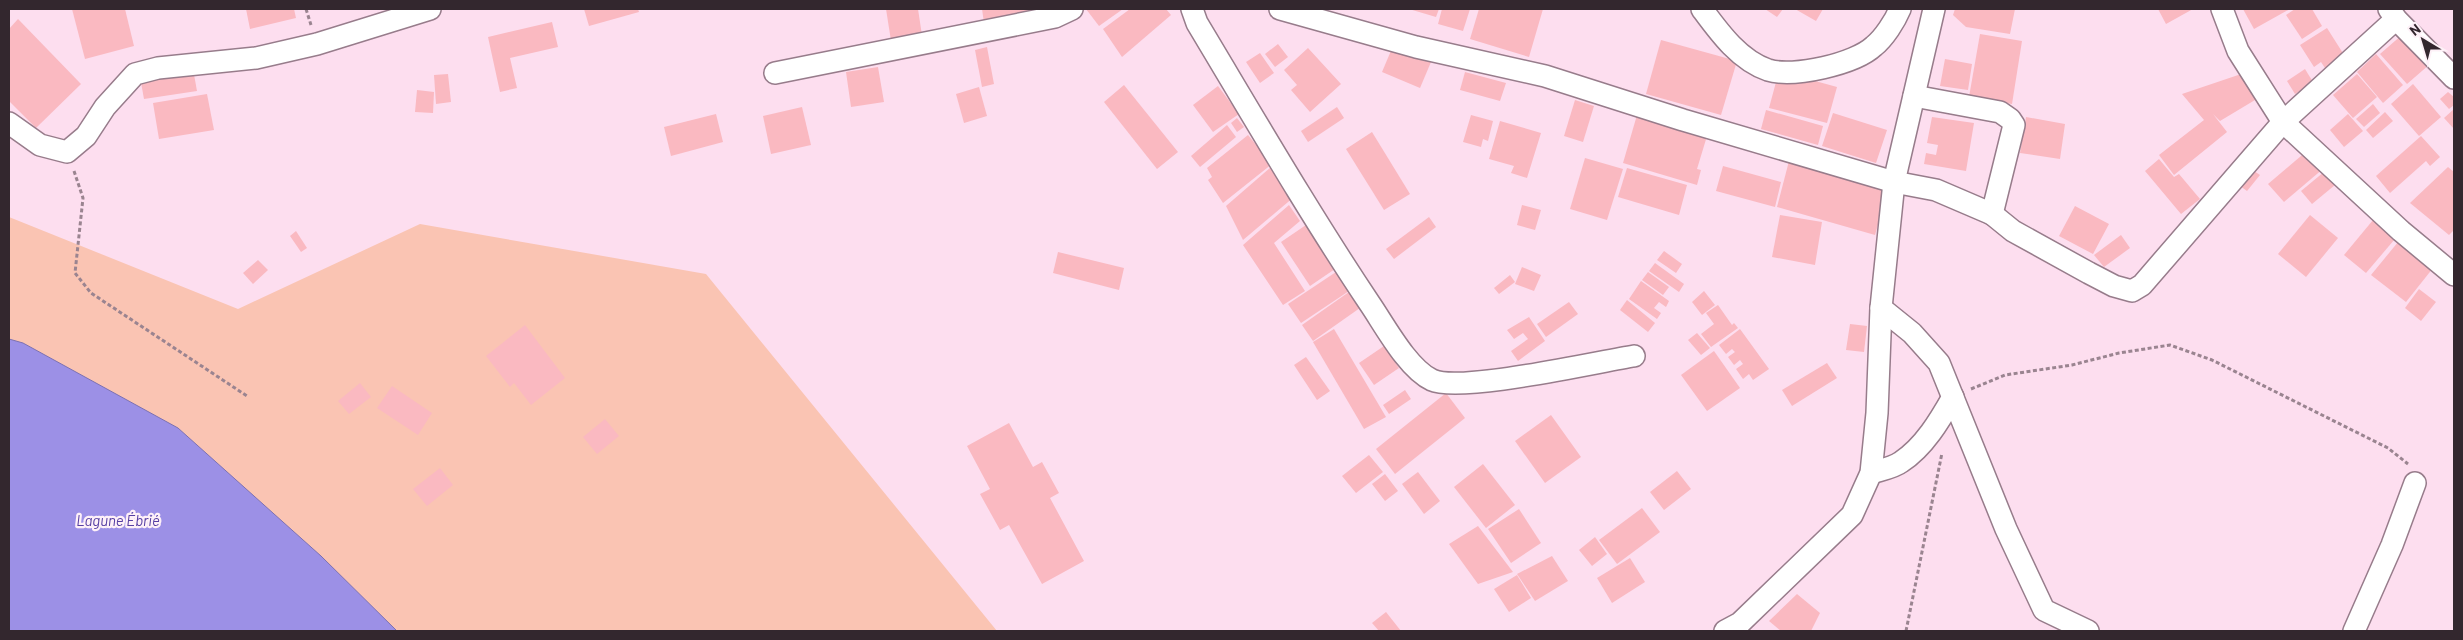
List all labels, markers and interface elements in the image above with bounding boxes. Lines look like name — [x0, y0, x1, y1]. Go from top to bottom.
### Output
north arrow — [2398, 15, 2448, 65]
text: N — [2406, 20, 2424, 39]
water label: Lagune Ébrié — [76, 511, 160, 529]

